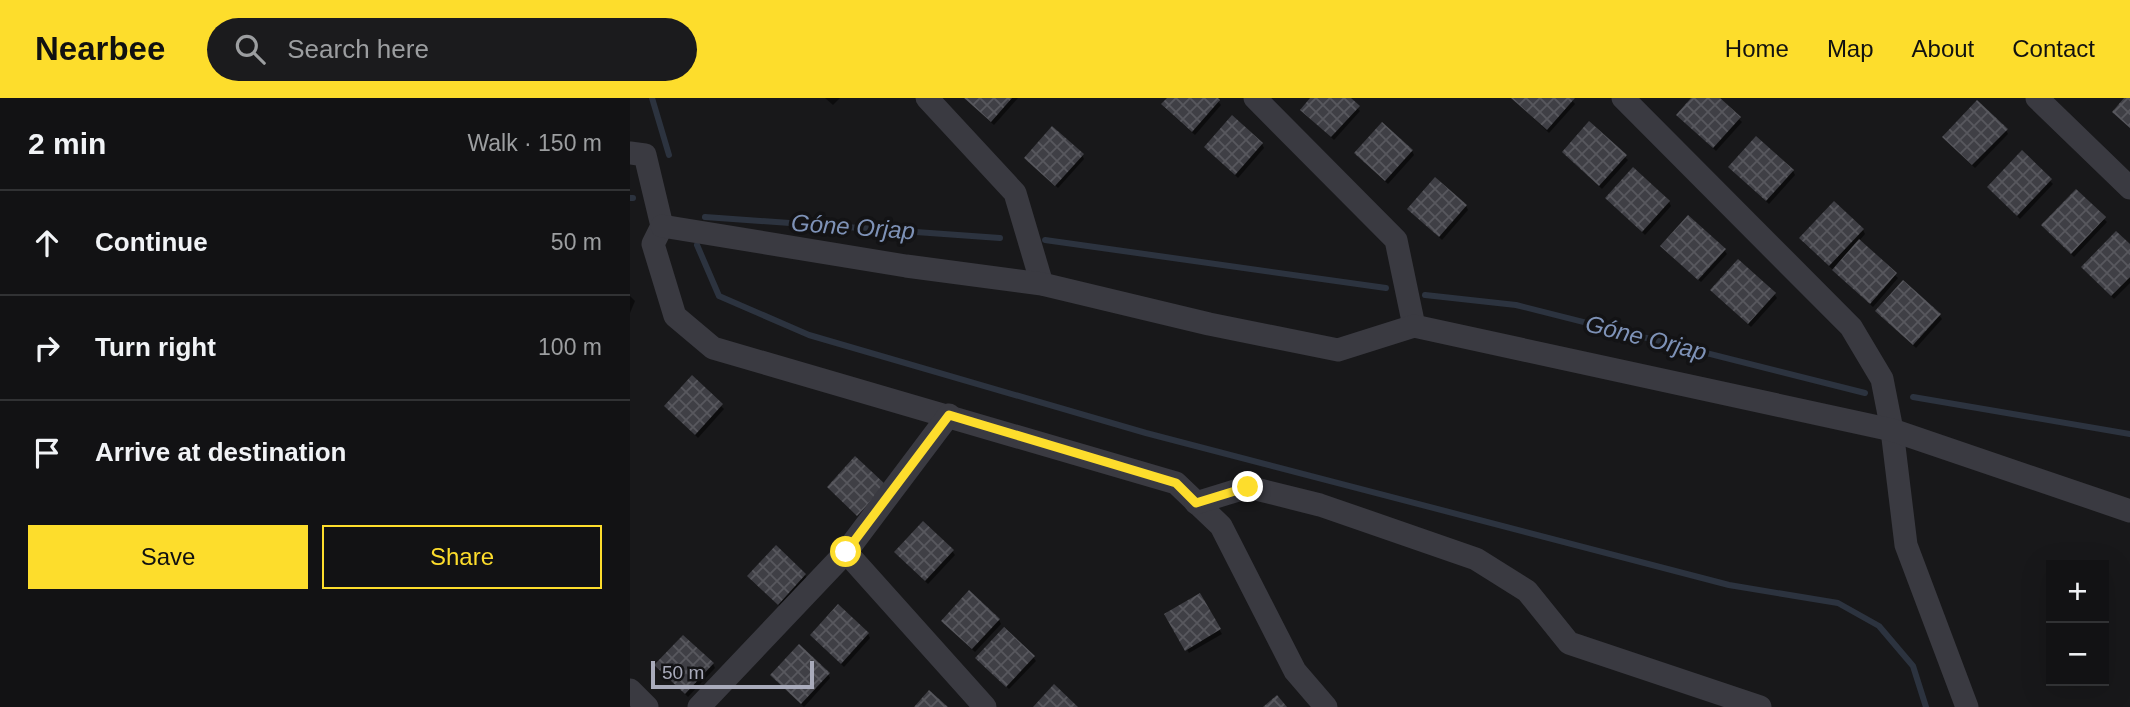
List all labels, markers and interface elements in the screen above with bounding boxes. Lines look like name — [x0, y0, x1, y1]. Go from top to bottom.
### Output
search box — [207, 18, 697, 81]
text: Nearbee — [35, 30, 165, 67]
icon: search — [231, 30, 269, 68]
text: Search here — [287, 34, 429, 64]
text: Home — [1725, 35, 1789, 62]
text: Map — [1827, 35, 1874, 62]
text: About — [1912, 35, 1974, 62]
text: Contact — [2012, 35, 2095, 62]
text: 2 min — [28, 127, 106, 160]
text: Walk · 150 m — [467, 130, 602, 156]
water label: Góne Orjap — [790, 209, 916, 244]
icon: ahead — [28, 224, 66, 262]
text: Continue — [95, 227, 208, 257]
text: 50 m — [551, 229, 602, 255]
water label: Góne Orjap — [1583, 309, 1710, 366]
icon: right — [28, 329, 66, 367]
text: Turn right — [95, 332, 216, 362]
text: 100 m — [538, 334, 602, 360]
icon: arrive — [28, 434, 66, 472]
text: Arrive at destination — [95, 437, 346, 467]
route end — [1232, 471, 1263, 502]
button: Save — [28, 525, 308, 589]
button: Share — [322, 525, 602, 589]
route start — [830, 536, 861, 567]
map controls — [2046, 560, 2109, 686]
button: + — [2046, 560, 2109, 623]
button: − — [2046, 623, 2109, 686]
scale bar — [651, 658, 814, 690]
text: 50 m — [662, 662, 704, 683]

